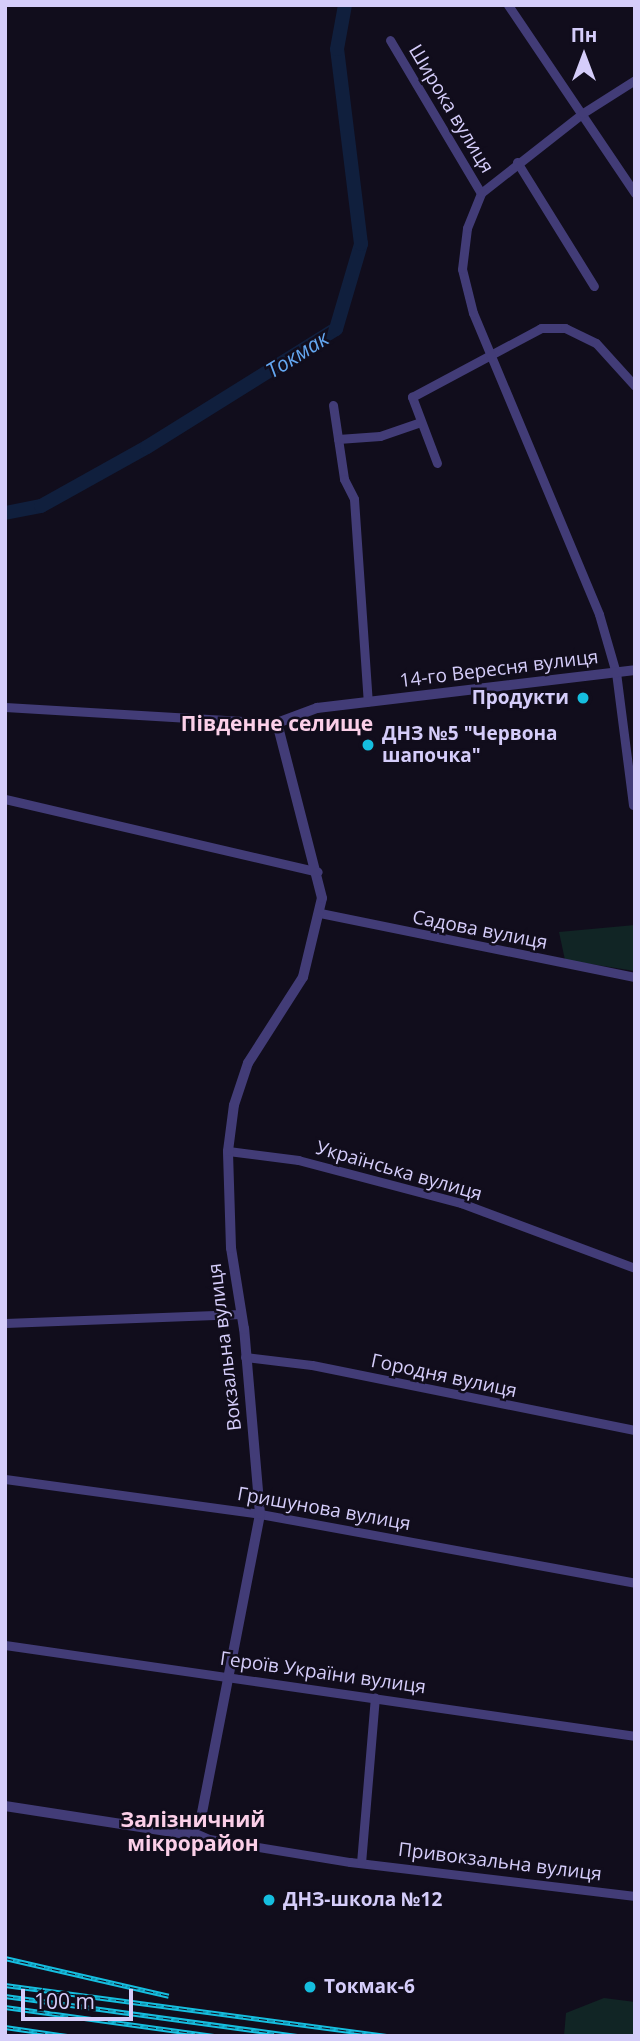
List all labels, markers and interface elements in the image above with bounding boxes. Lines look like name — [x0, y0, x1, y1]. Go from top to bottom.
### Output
north arrow — [549, 21, 619, 91]
text: Пн — [571, 22, 597, 48]
street label: Широка вулиця — [404, 41, 498, 177]
water label: Токмак — [261, 325, 333, 383]
street label: 14-го Вересня вулиця — [398, 645, 600, 693]
place label: Продукти — [472, 687, 569, 709]
marker: Продукти — [575, 690, 591, 706]
district label: Південне селище — [181, 710, 373, 736]
place label: ДНЗ №5 "Червона шапочка" — [382, 723, 557, 767]
marker: ДНЗ №5 "Червона шапочка" — [360, 737, 376, 753]
street label: Садова вулиця — [411, 906, 549, 954]
street label: Українська вулиця — [313, 1136, 485, 1206]
street label: Вокзальна вулиця — [203, 1262, 247, 1432]
street label: Городня вулиця — [369, 1349, 519, 1403]
street label: Гришунова вулиця — [236, 1483, 412, 1535]
street label: Героїв України вулиця — [219, 1647, 427, 1699]
district label: Залізничний мікрорайон — [121, 1806, 265, 1856]
street label: Привокзальна вулиця — [397, 1838, 603, 1886]
place label: ДНЗ-школа №12 — [283, 1889, 442, 1911]
marker: ДНЗ-школа №12 — [261, 1892, 277, 1908]
scale bar — [24, 1974, 136, 2018]
place label: Токмак-6 — [324, 1976, 415, 1998]
marker: Токмак-6 — [302, 1979, 318, 1995]
text: 100 m — [34, 1987, 95, 2015]

